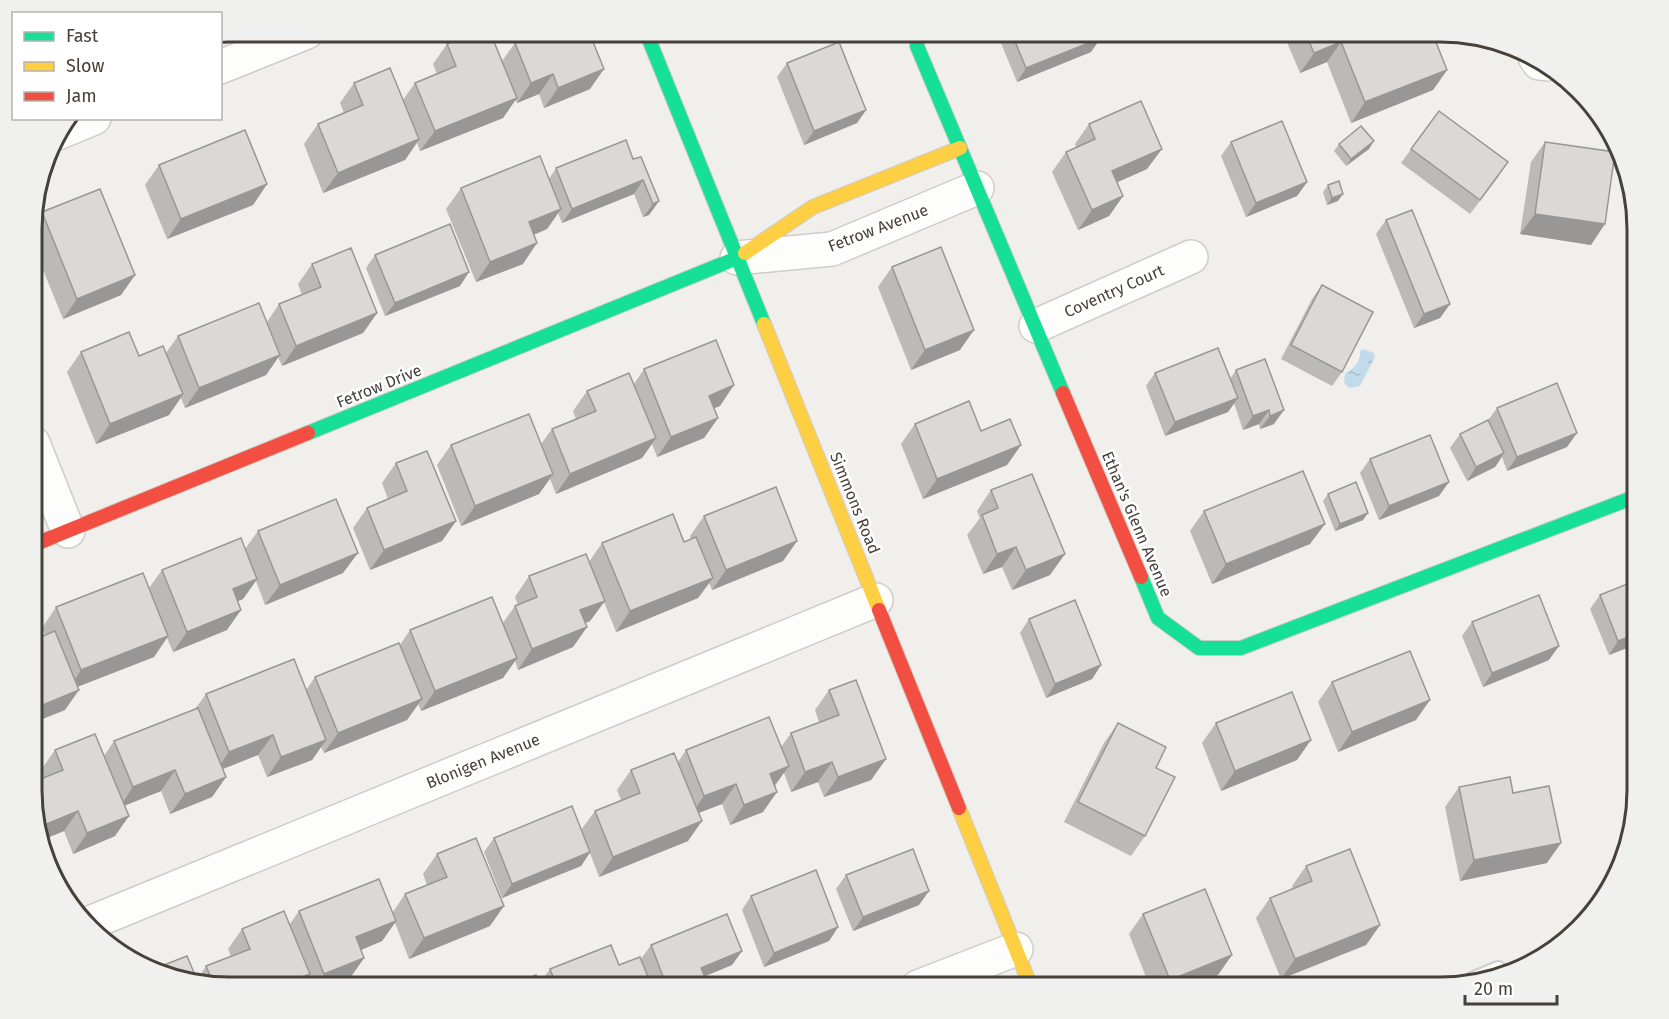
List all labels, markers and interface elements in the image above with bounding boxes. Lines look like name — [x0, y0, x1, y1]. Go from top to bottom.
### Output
legend — [12, 12, 222, 120]
text: Fast — [66, 25, 99, 47]
text: Slow — [66, 55, 105, 77]
text: Jam — [66, 85, 97, 107]
street label: Fetrow Avenue — [825, 200, 931, 256]
street label: Coventry Court — [1061, 260, 1167, 321]
street label: Fetrow Drive — [334, 360, 424, 412]
street label: Ethan's Glenn Avenue — [1098, 448, 1176, 600]
street label: Simmons Road — [826, 449, 884, 557]
street label: Blonigen Avenue — [423, 730, 543, 792]
scale bar — [1465, 968, 1556, 1006]
text: 20 m — [1474, 978, 1513, 1000]

